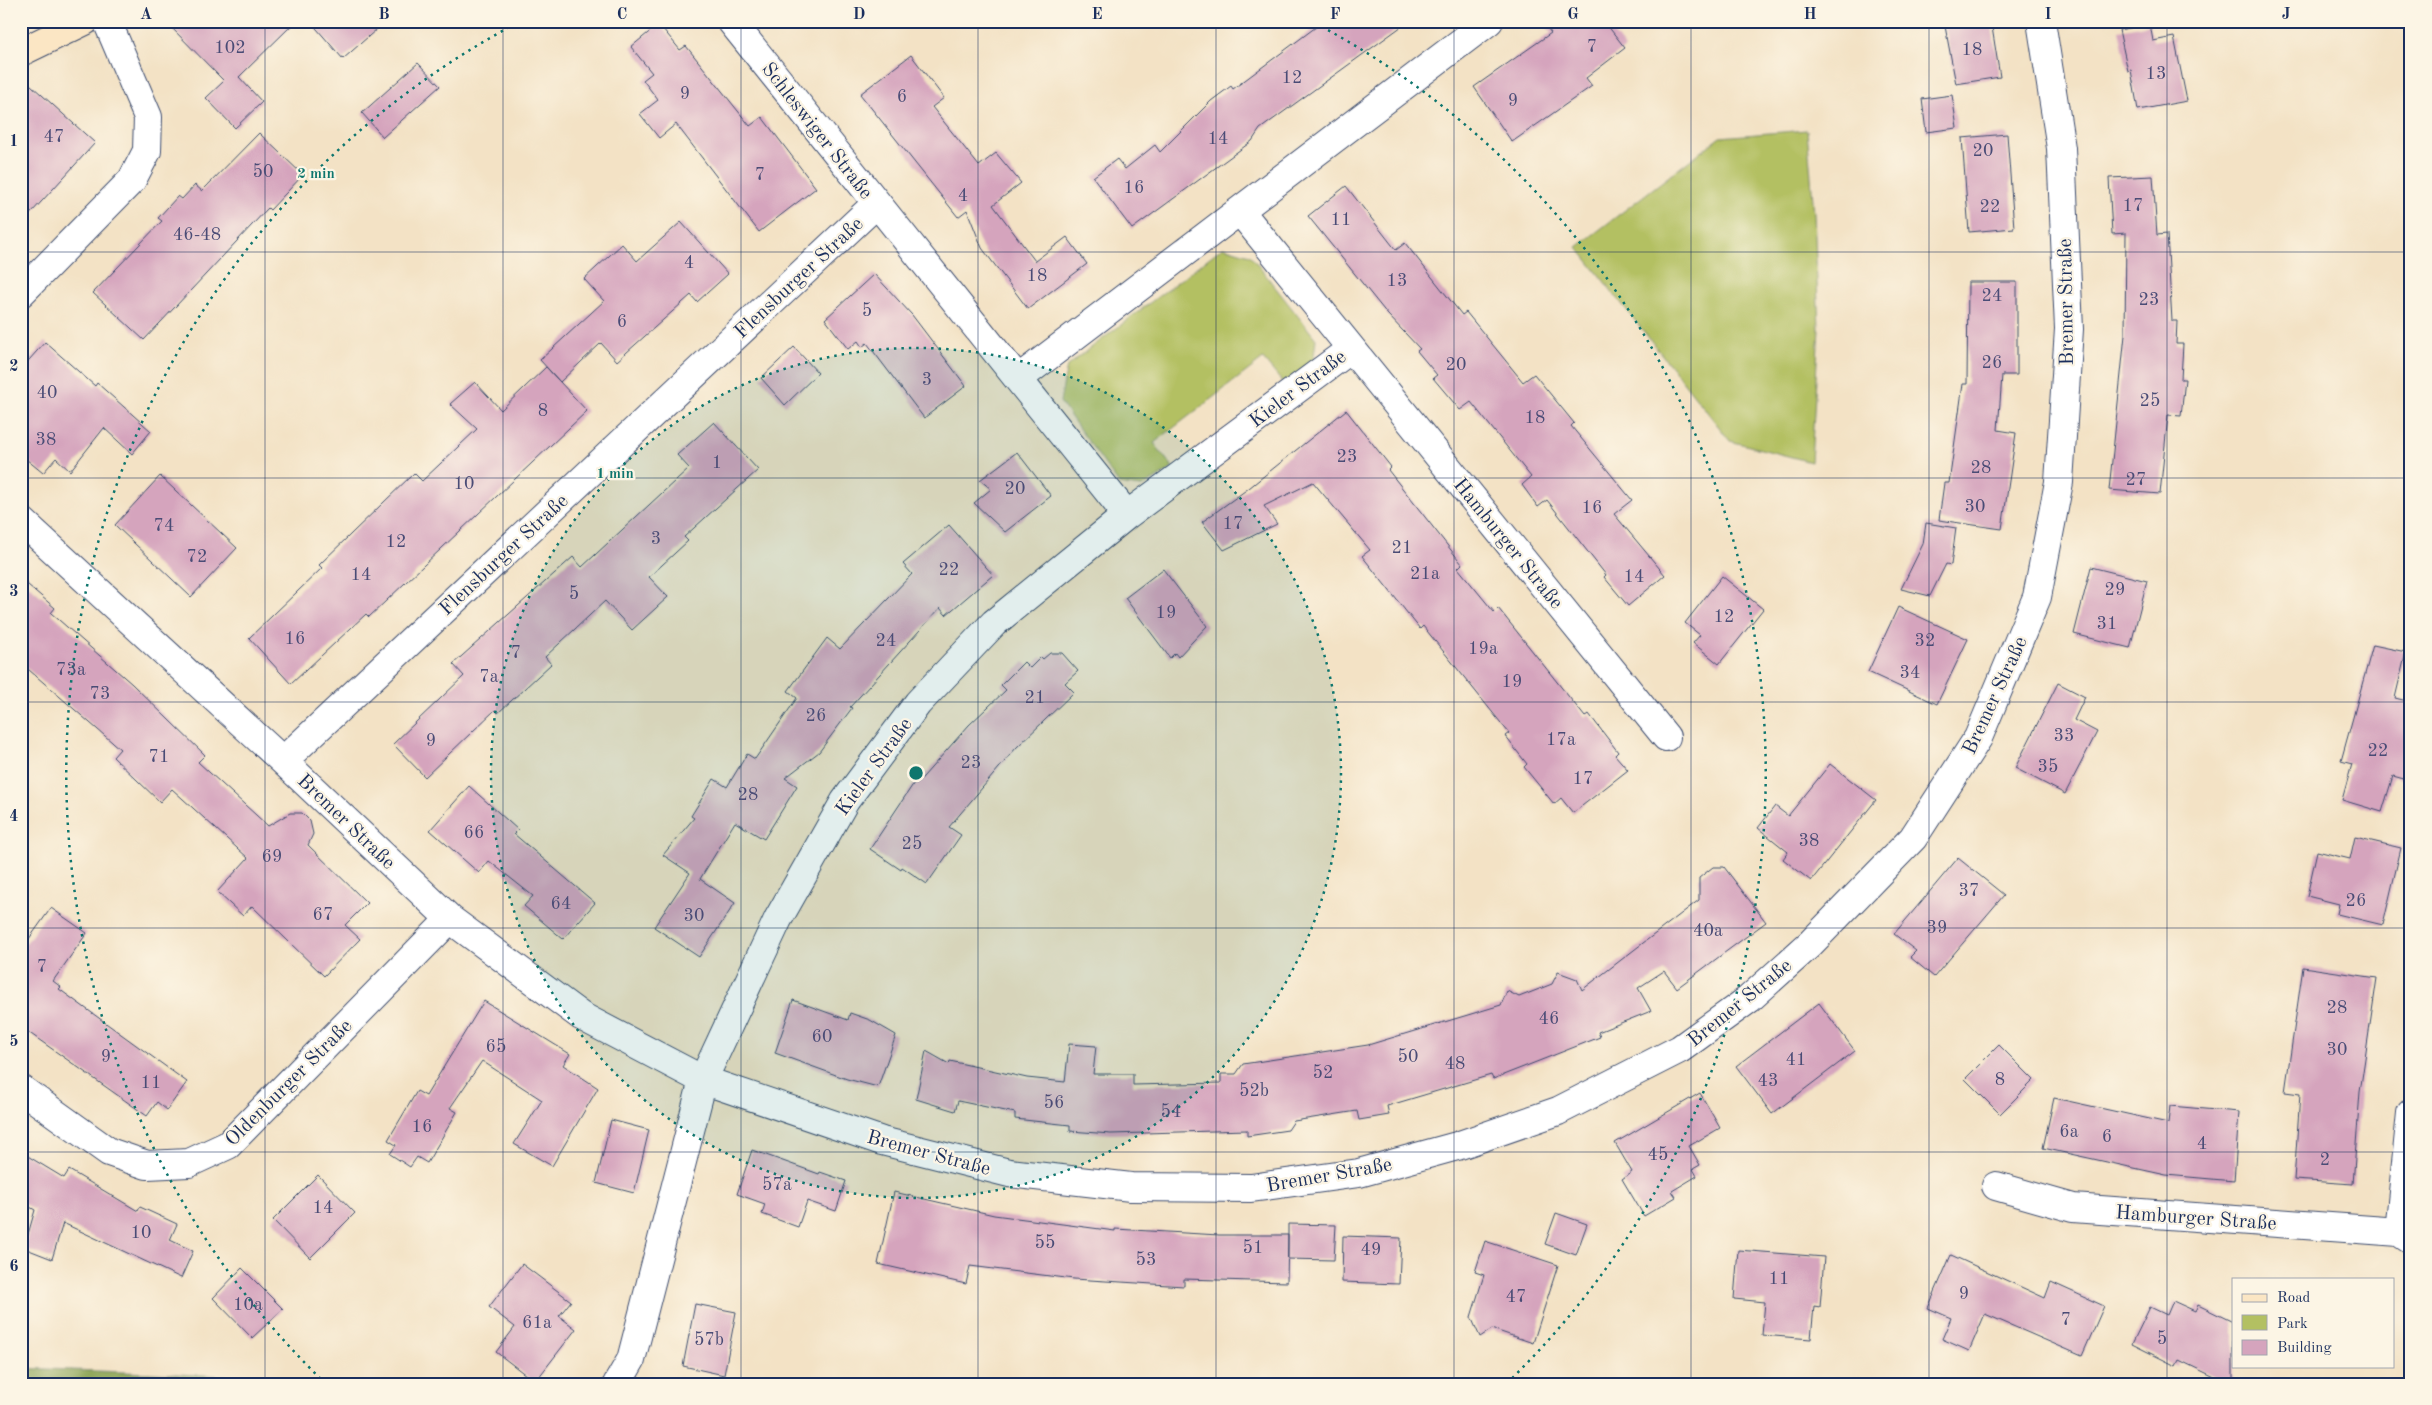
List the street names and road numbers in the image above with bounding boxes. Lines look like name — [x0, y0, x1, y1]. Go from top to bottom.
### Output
street label: Schleswiger Straße — [757, 59, 876, 203]
street label: Flensburger Straße — [731, 214, 868, 343]
street label: Bremer Straße — [2056, 238, 2078, 366]
street label: Kieler Straße — [1246, 347, 1350, 432]
street label: Hamburger Straße — [1449, 475, 1566, 613]
street label: Flensburger Straße — [436, 491, 573, 620]
street label: Bremer Straße — [1960, 634, 2032, 758]
street label: Kieler Straße — [833, 715, 917, 820]
street label: Bremer Straße — [293, 771, 398, 874]
street label: Bremer Straße — [1685, 956, 1796, 1051]
street label: Oldenburger Straße — [222, 1016, 357, 1151]
street label: Bremer Straße — [864, 1128, 993, 1180]
street label: Bremer Straße — [1265, 1155, 1394, 1197]
street label: Hamburger Straße — [2115, 1203, 2277, 1235]

